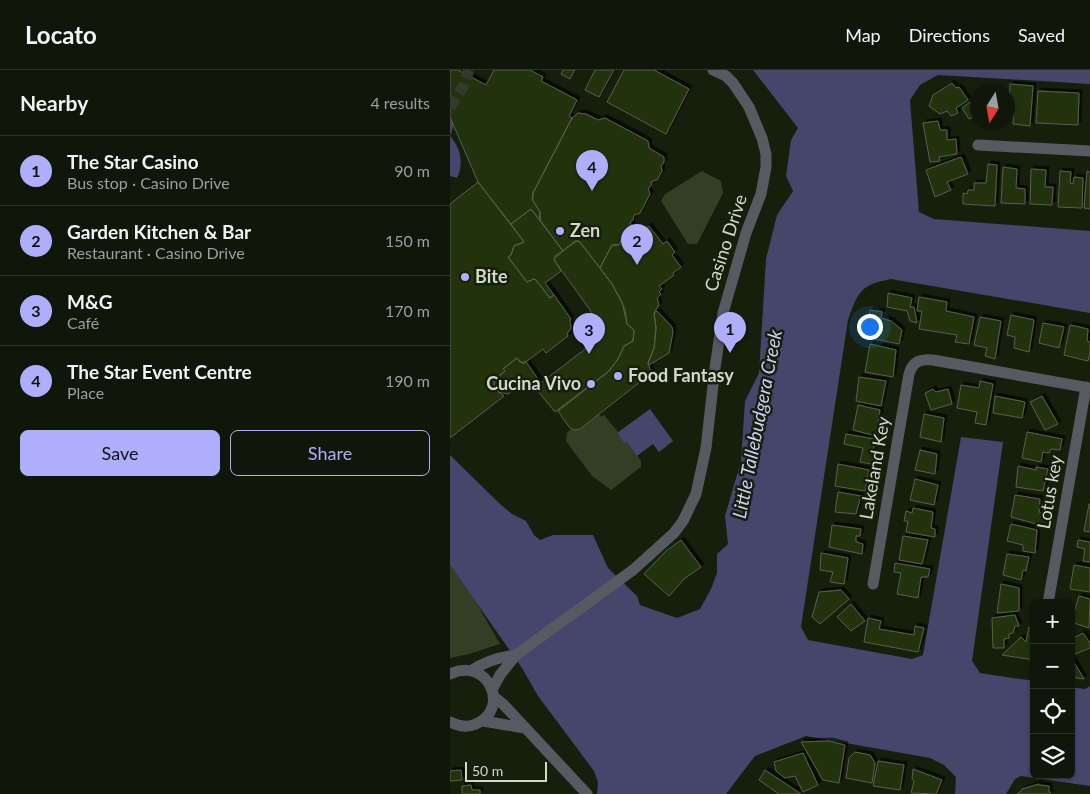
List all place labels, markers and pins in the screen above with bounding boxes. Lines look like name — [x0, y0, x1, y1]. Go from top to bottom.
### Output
pin: 4 — [576, 150, 608, 191]
place label: Zen — [570, 219, 600, 241]
pin: 2 — [621, 224, 653, 265]
marker: Zen — [554, 225, 566, 237]
place label: Bite — [475, 265, 508, 287]
marker: Bite — [459, 271, 471, 283]
pin: 1 — [714, 312, 746, 353]
pin: 3 — [573, 313, 605, 354]
place label: Food Fantasy — [628, 364, 734, 386]
marker: Food Fantasy — [612, 370, 624, 382]
place label: Cucina Vivo — [486, 372, 581, 394]
marker: Cucina Vivo — [585, 378, 597, 390]

